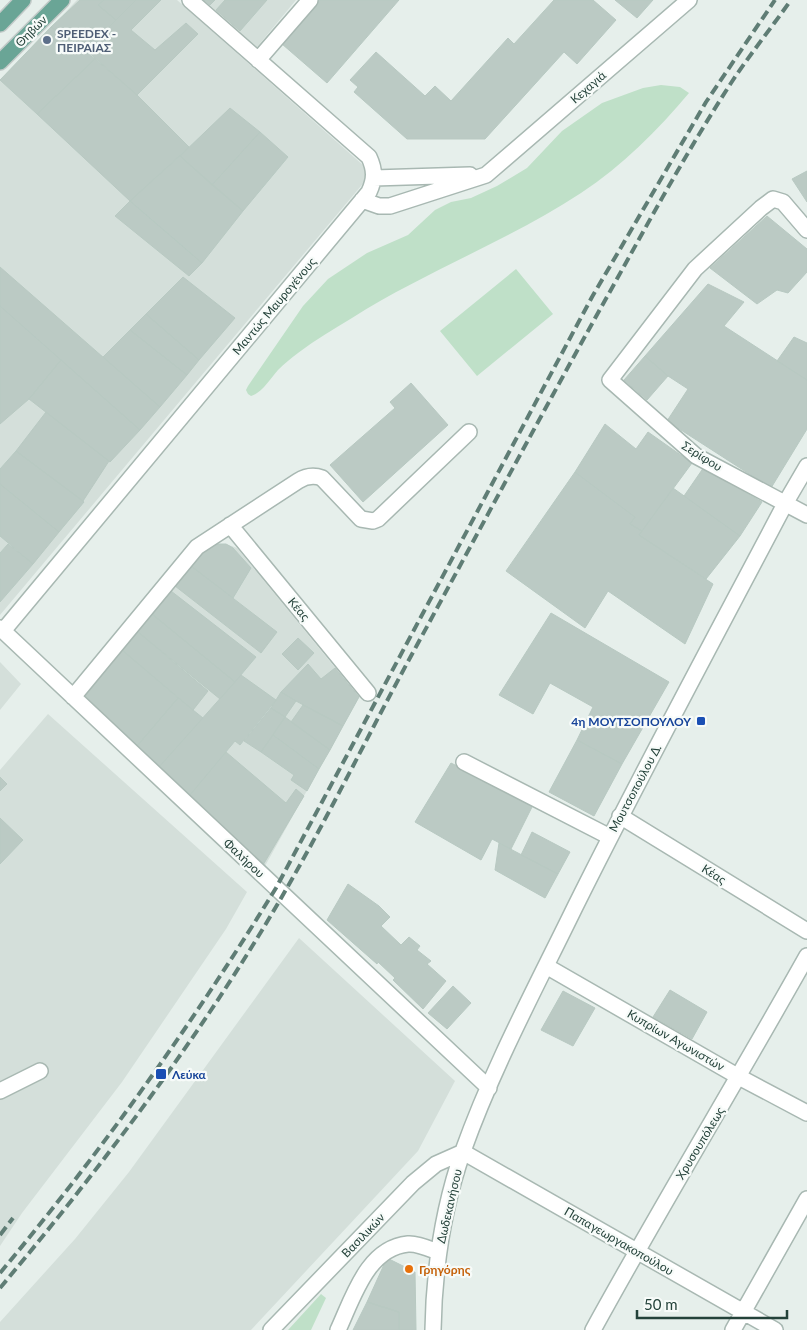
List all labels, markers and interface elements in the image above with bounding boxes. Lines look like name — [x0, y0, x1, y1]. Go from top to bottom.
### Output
street label: Θηβών — [12, 12, 50, 50]
place label: SPEEDEX - ΠΕΙΡΑΙΑΣ — [57, 26, 116, 55]
marker: SPEEDEX - ΠΕΙΡΑΙΑΣ — [41, 34, 53, 46]
street label: Κεχαγιά — [567, 67, 610, 107]
street label: Μαντώς Μαυρογένους — [229, 254, 319, 358]
street label: Σερίφου — [679, 438, 725, 474]
street label: Κέας — [285, 594, 313, 624]
place label: 4η ΜΟΥΤΣΟΠΟΥΛΟΥ — [571, 714, 691, 729]
marker: 4η ΜΟΥΤΣΟΠΟΥΛΟΥ — [695, 715, 707, 727]
street label: Μουτσοπούλου Δ. — [606, 741, 665, 834]
street label: Φαλήρου — [220, 835, 268, 881]
street label: Κέας — [699, 861, 729, 887]
street label: Κυπρίων Αγωνιστών — [625, 1006, 727, 1074]
marker: Λεύκα — [154, 1067, 168, 1081]
place label: Λεύκα — [171, 1067, 207, 1082]
street label: Χρυσουπόλεως — [672, 1104, 728, 1182]
street label: Δωδεκανήσου — [433, 1167, 465, 1245]
street label: Παπαγεωργακοπούλου — [562, 1204, 676, 1278]
street label: Βασιλικών — [338, 1210, 388, 1260]
place label: Γρηγόρης — [419, 1262, 471, 1277]
marker: Γρηγόρης — [403, 1263, 415, 1275]
scale bar — [637, 1288, 787, 1320]
text: 50 m — [644, 1295, 678, 1313]

